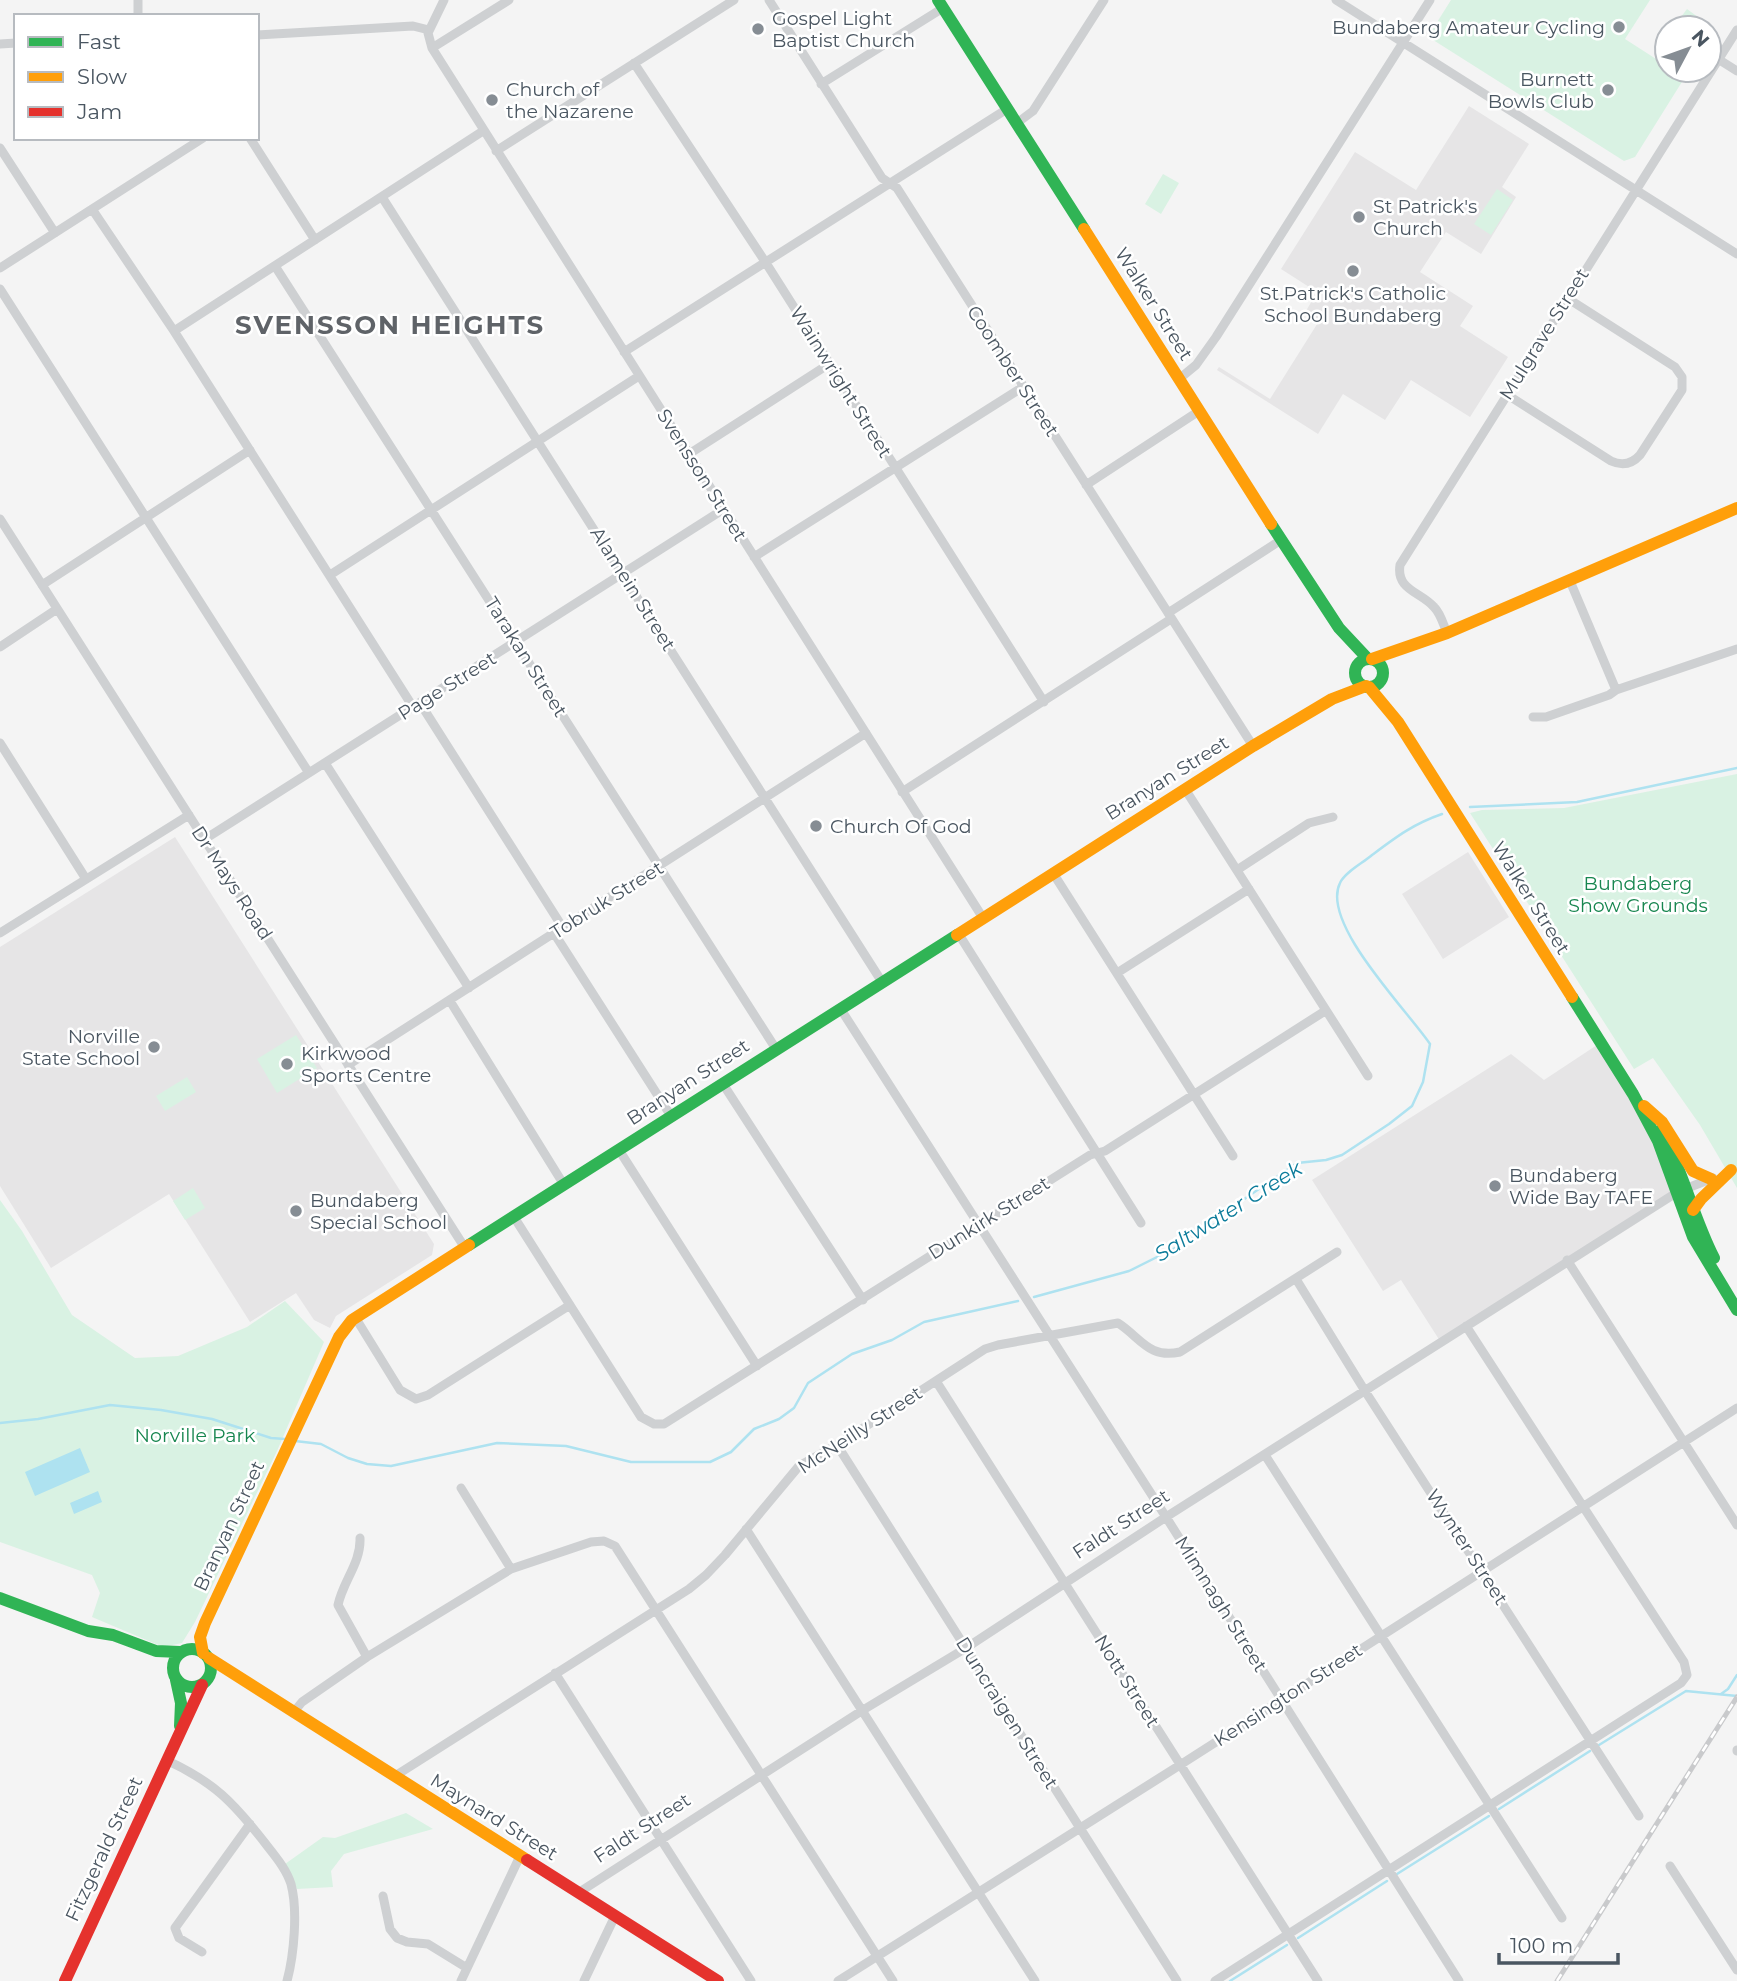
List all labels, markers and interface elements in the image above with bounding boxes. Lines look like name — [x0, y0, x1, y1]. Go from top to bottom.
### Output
place label: Gospel Light Baptist Church — [772, 7, 915, 52]
legend — [14, 14, 259, 140]
north arrow — [1653, 14, 1723, 84]
place label: Bundaberg Amateur Cycling — [1332, 16, 1605, 39]
marker: Bundaberg Amateur Cycling — [1611, 19, 1627, 35]
marker: Gospel Light Baptist Church — [750, 21, 766, 37]
text: N — [1687, 25, 1714, 52]
text: Fast — [77, 29, 121, 54]
text: Slow — [77, 64, 127, 89]
place label: Burnett Bowls Club — [1488, 68, 1594, 113]
place label: Church of the Nazarene — [506, 78, 634, 123]
marker: Burnett Bowls Club — [1600, 82, 1616, 98]
marker: Church of the Nazarene — [484, 92, 500, 108]
text: Jam — [76, 99, 122, 124]
place label: St Patrick's Church — [1373, 195, 1477, 240]
marker: St Patrick's Church — [1351, 209, 1367, 225]
street label: Walker Street — [1110, 243, 1198, 365]
marker: St.Patrick's Catholic School Bundaberg — [1345, 263, 1361, 279]
street label: Mulgrave Street — [1494, 264, 1594, 404]
place label: St.Patrick's Catholic School Bundaberg — [1260, 282, 1446, 327]
street label: Coomber Street — [962, 301, 1064, 441]
street label: Wainwright Street — [785, 302, 897, 462]
district label: SVENSSON HEIGHTS — [235, 309, 545, 341]
street label: Svensson Street — [652, 405, 752, 546]
street label: Alamein Street — [586, 523, 681, 656]
street label: Tarakan Street — [480, 593, 572, 722]
street label: Page Street — [394, 647, 501, 725]
street label: Branyan Street — [1101, 731, 1233, 825]
place label: Church Of God — [830, 815, 972, 838]
marker: Church Of God — [808, 818, 824, 834]
street label: Dr Mays Road — [187, 822, 277, 944]
street label: Walker Street — [1487, 837, 1575, 959]
street label: Tobruk Street — [546, 856, 668, 944]
park label: Bundaberg Show Grounds — [1568, 872, 1708, 917]
place label: Norville State School — [22, 1025, 140, 1070]
street label: Branyan Street — [622, 1034, 754, 1130]
marker: Norville State School — [146, 1039, 162, 1055]
place label: Kirkwood Sports Centre — [301, 1042, 431, 1087]
marker: Kirkwood Sports Centre — [279, 1056, 295, 1072]
water label: Saltwater Creek — [1150, 1155, 1308, 1266]
place label: Bundaberg Wide Bay TAFE — [1509, 1164, 1653, 1209]
street label: Dunkirk Street — [924, 1171, 1054, 1265]
marker: Bundaberg Wide Bay TAFE — [1487, 1178, 1503, 1194]
place label: Bundaberg Special School — [310, 1189, 447, 1234]
marker: Bundaberg Special School — [288, 1203, 304, 1219]
street label: McNeilly Street — [793, 1381, 927, 1479]
park label: Norville Park — [135, 1424, 256, 1447]
street label: Branyan Street — [189, 1457, 269, 1595]
street label: Faldt Street — [1068, 1484, 1174, 1564]
street label: Wynter Street — [1421, 1485, 1513, 1609]
street label: Mimnagh Street — [1170, 1532, 1272, 1676]
street label: Nott Street — [1089, 1630, 1165, 1732]
street label: Duncraigen Street — [951, 1633, 1063, 1794]
street label: Kensington Street — [1210, 1638, 1367, 1752]
street label: Maynard Street — [426, 1769, 562, 1866]
street label: Fitzgerald Street — [60, 1773, 148, 1925]
street label: Faldt Street — [589, 1788, 695, 1868]
scale bar — [1499, 1922, 1618, 1966]
text: 100 m — [1510, 1933, 1573, 1958]

